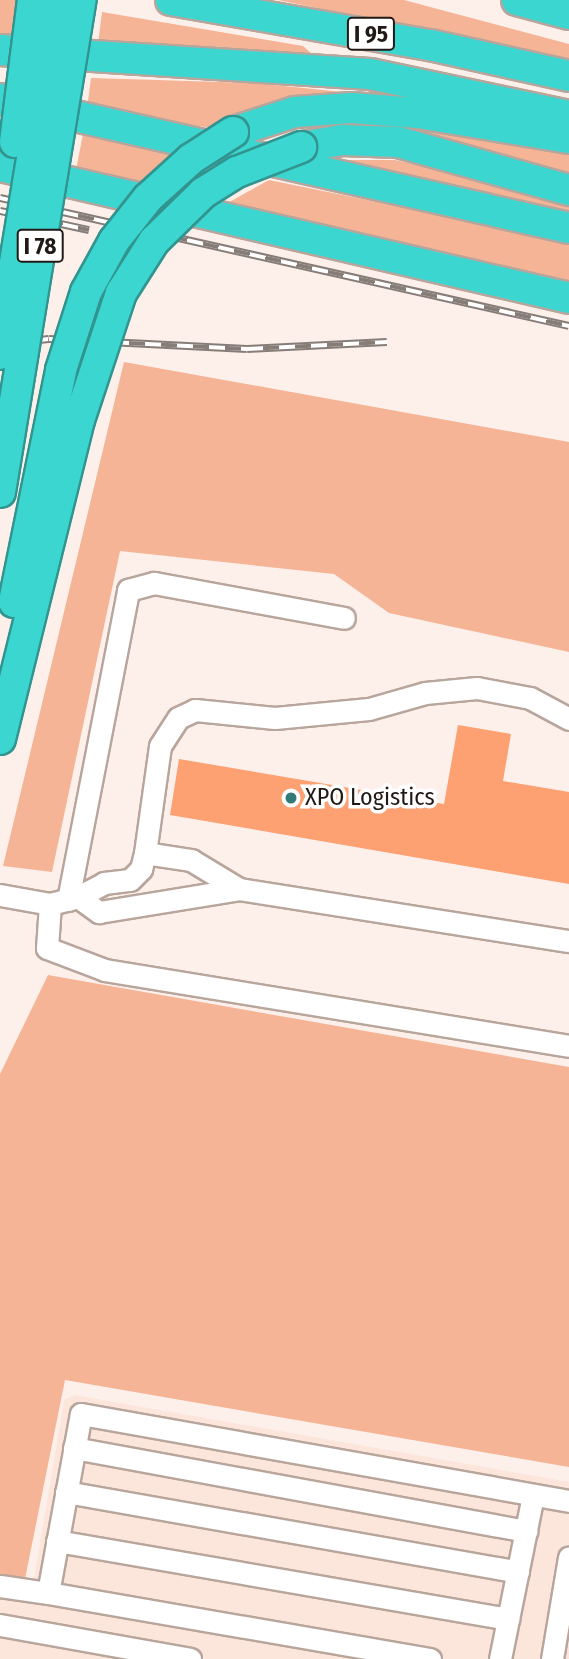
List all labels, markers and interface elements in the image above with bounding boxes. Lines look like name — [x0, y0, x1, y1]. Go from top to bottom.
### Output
road number: I 95 — [346, 14, 396, 54]
road number: I 78 — [16, 227, 64, 266]
place label: XPO Logistics — [305, 784, 435, 812]
marker: XPO Logistics — [283, 790, 299, 806]

